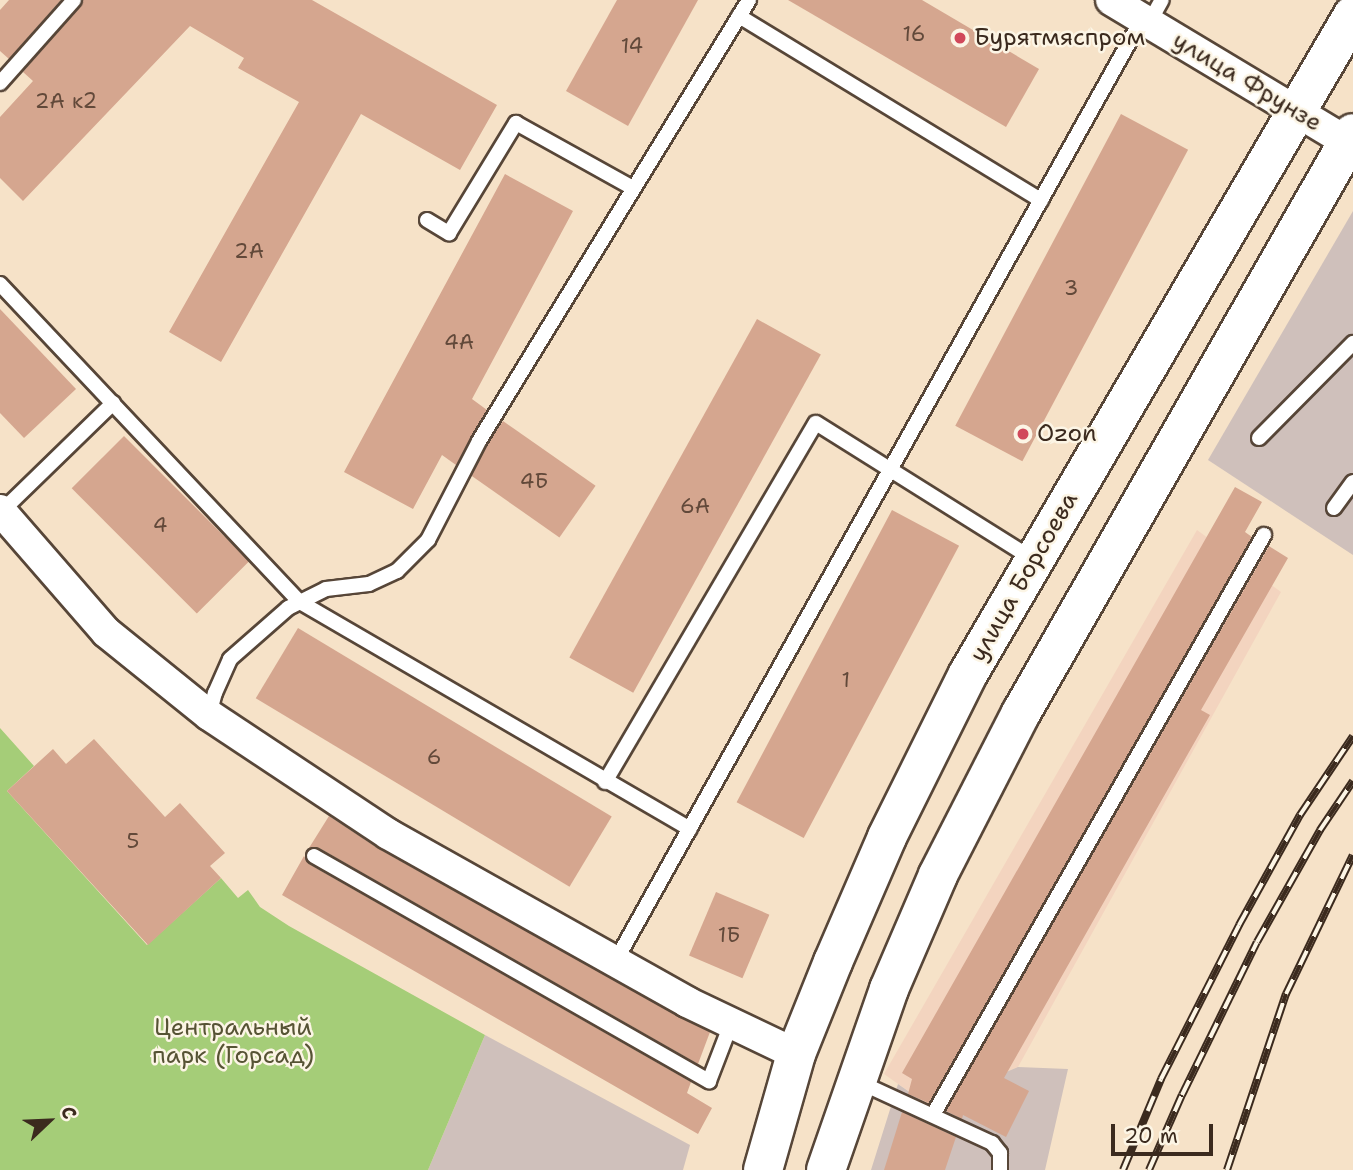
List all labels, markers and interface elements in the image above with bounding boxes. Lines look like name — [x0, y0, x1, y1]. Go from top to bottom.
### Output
house number: 16 — [903, 21, 925, 47]
place label: Бурятмяспром — [974, 24, 1145, 52]
street label: улица Фрунзе — [1167, 26, 1327, 138]
marker: Бурятмяспром — [952, 30, 968, 46]
house number: 14 — [621, 33, 643, 59]
house number: 2А к2 — [35, 88, 97, 114]
house number: 2А — [234, 238, 264, 264]
house number: 3 — [1064, 275, 1078, 301]
house number: 4А — [444, 329, 474, 355]
place label: Ozon — [1037, 420, 1097, 448]
marker: Ozon — [1015, 426, 1031, 442]
house number: 4Б — [520, 468, 548, 494]
street label: улица Борсоева — [964, 487, 1084, 667]
house number: 6А — [680, 493, 710, 519]
house number: 4 — [153, 512, 167, 538]
house number: 1 — [842, 667, 850, 693]
house number: 6 — [427, 744, 441, 770]
house number: 5 — [127, 828, 139, 854]
house number: 1Б — [718, 922, 740, 948]
park label: Центральный парк (Горсад) — [152, 1014, 314, 1070]
north arrow — [14, 1086, 84, 1156]
text: С — [55, 1102, 83, 1123]
scale bar — [1115, 1110, 1216, 1154]
text: 20 m — [1124, 1122, 1178, 1150]

